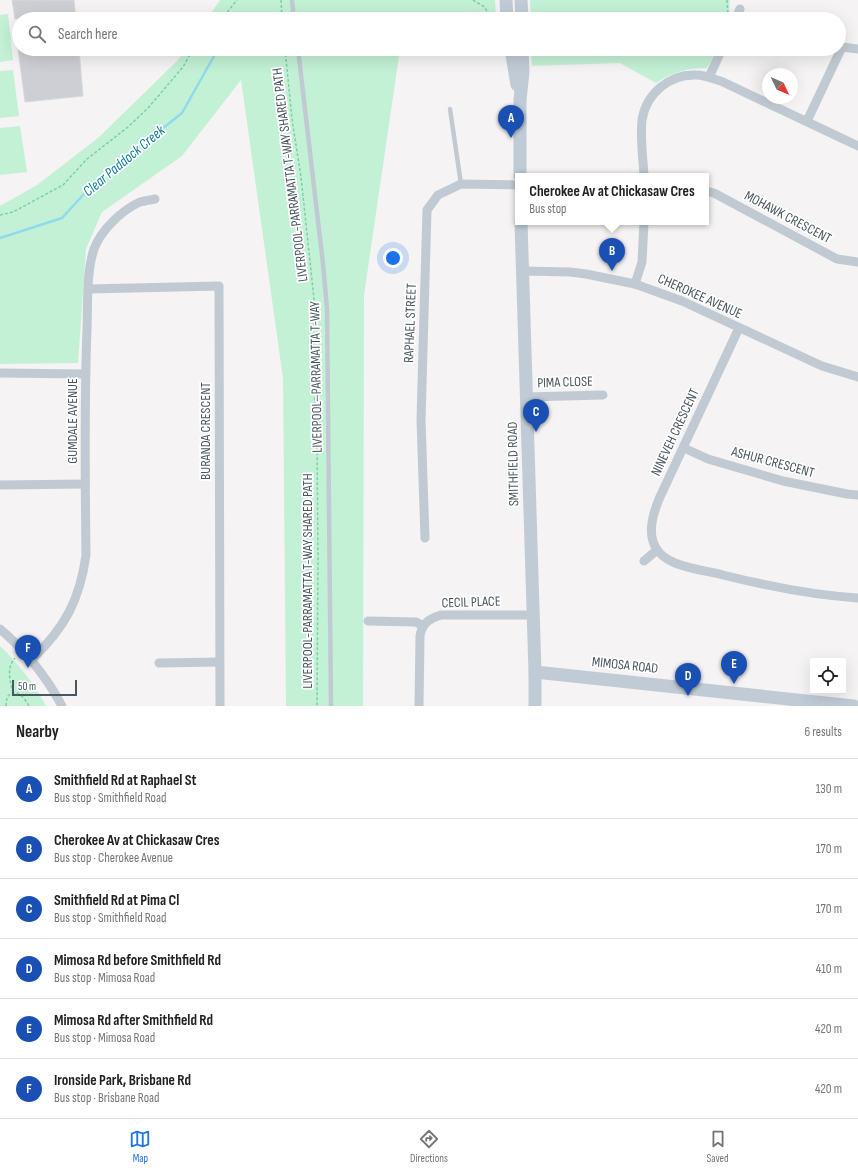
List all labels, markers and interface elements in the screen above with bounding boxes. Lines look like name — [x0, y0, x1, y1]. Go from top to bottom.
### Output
search box — [12, 12, 846, 56]
icon: search — [26, 23, 48, 45]
text: Search here — [58, 25, 118, 44]
street label: LIVERPOOL-PARRAMATTA T-WAY SHARED PATH — [268, 67, 312, 283]
north arrow — [762, 68, 798, 104]
pin: A — [498, 105, 524, 138]
water label: Clear Paddock Creek — [79, 121, 169, 201]
popup — [515, 173, 709, 225]
text: Cherokee Av at Chickasaw Cres — [529, 182, 695, 201]
street label: MOHAWK CRESCENT — [742, 187, 835, 247]
text: Bus stop — [529, 201, 567, 217]
pin: B — [599, 238, 625, 271]
your location — [383, 248, 403, 268]
street label: CHEROKEE AVENUE — [655, 270, 745, 322]
street label: RAPHAEL STREET — [400, 283, 420, 363]
street label: LIVERPOOL–PARRAMATTA T-WAY — [306, 301, 326, 453]
street label: PIMA CLOSE — [537, 373, 593, 391]
street label: GUMDALE AVENUE — [64, 378, 81, 464]
street label: BURANDA CRESCENT — [197, 382, 214, 480]
street label: NINEVEH CRESCENT — [647, 385, 703, 478]
pin: C — [523, 399, 549, 432]
street label: SMITHFIELD ROAD — [504, 422, 522, 506]
street label: ASHUR CRESCENT — [729, 443, 817, 481]
street label: LIVERPOOL-PARRAMATTA T-WAY SHARED PATH — [299, 473, 316, 689]
street label: CECIL PLACE — [441, 592, 501, 612]
pin: F — [15, 635, 41, 668]
pin: E — [721, 651, 747, 684]
street label: MIMOSA ROAD — [591, 653, 659, 677]
map controls — [810, 658, 846, 694]
button: locate — [810, 658, 846, 694]
pin: D — [675, 663, 701, 696]
scale bar — [12, 678, 77, 697]
text: 50 m — [18, 680, 36, 693]
text: Nearby — [16, 722, 59, 742]
text: 6 results — [804, 724, 842, 740]
text: Smithfield Rd at Raphael St — [54, 771, 196, 790]
text: A — [26, 781, 32, 797]
text: 130 m — [816, 781, 842, 797]
text: Bus stop · Smithfield Road — [54, 790, 166, 806]
text: Cherokee Av at Chickasaw Cres — [54, 831, 220, 850]
text: B — [26, 841, 32, 857]
text: 170 m — [816, 841, 842, 857]
text: Bus stop · Cherokee Avenue — [54, 850, 173, 866]
text: Smithfield Rd at Pima Cl — [54, 891, 179, 910]
text: C — [26, 901, 32, 917]
text: 170 m — [816, 901, 842, 917]
text: Bus stop · Smithfield Road — [54, 910, 166, 926]
text: Mimosa Rd before Smithfield Rd — [54, 951, 221, 970]
text: D — [26, 961, 32, 977]
text: 410 m — [816, 961, 842, 977]
text: Bus stop · Mimosa Road — [54, 970, 155, 986]
text: Mimosa Rd after Smithfield Rd — [54, 1011, 213, 1030]
text: E — [26, 1021, 32, 1037]
text: 420 m — [815, 1021, 842, 1037]
text: Bus stop · Mimosa Road — [54, 1030, 155, 1046]
text: Ironside Park, Brisbane Rd — [54, 1071, 191, 1090]
text: F — [26, 1081, 32, 1097]
text: 420 m — [815, 1081, 842, 1097]
text: Bus stop · Brisbane Road — [54, 1090, 159, 1106]
tab: Map — [129, 1128, 151, 1165]
tab: Directions — [410, 1128, 448, 1165]
tab: Saved — [707, 1128, 729, 1165]

